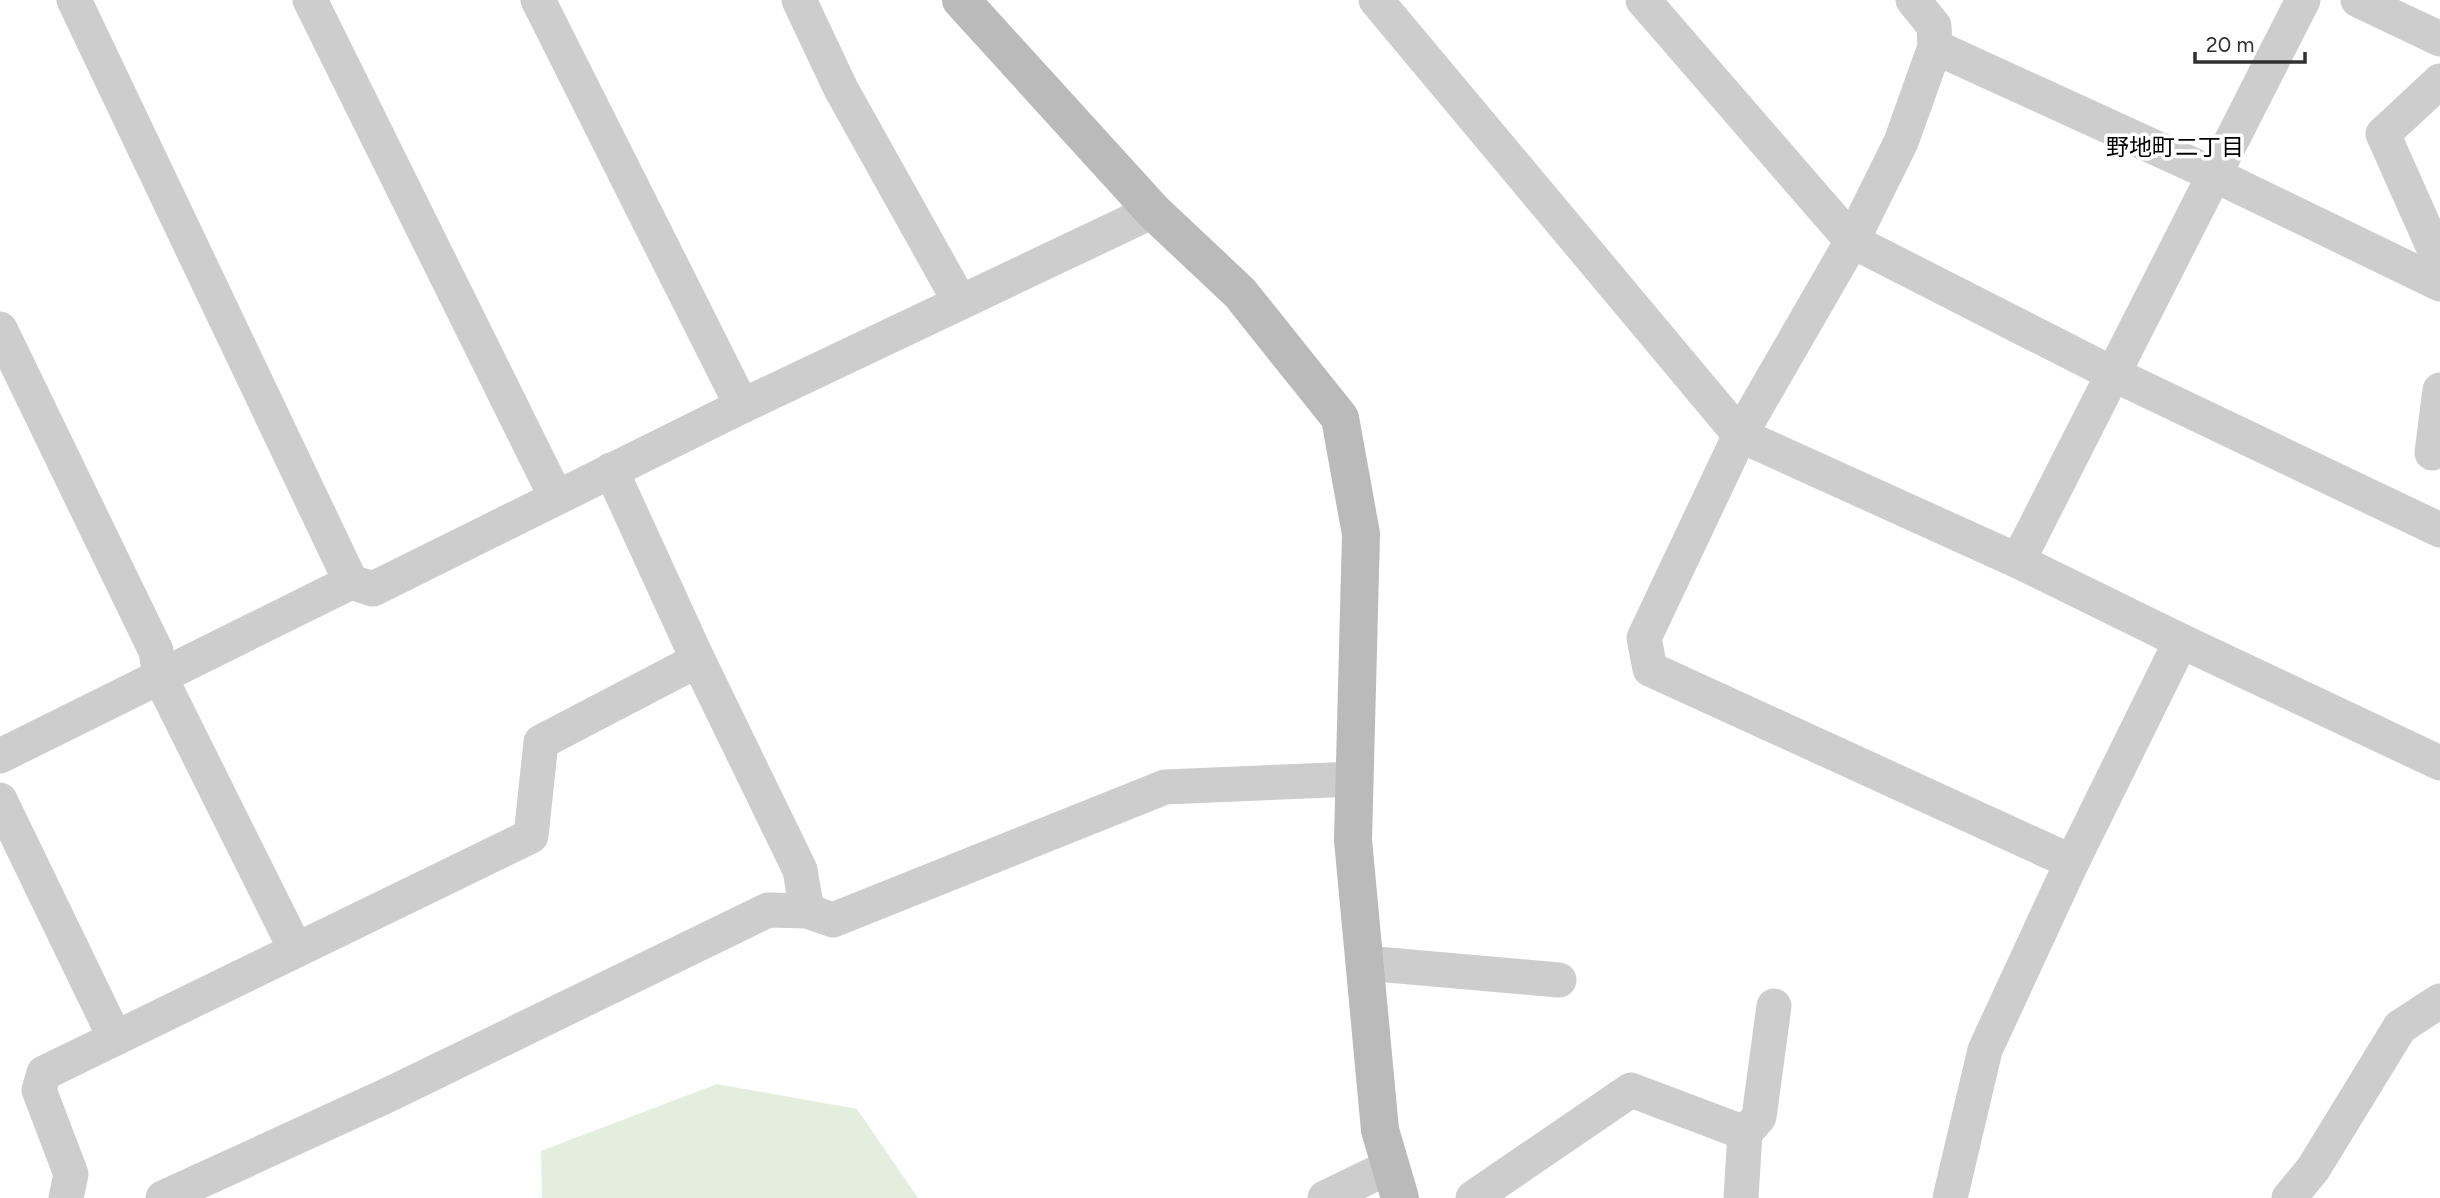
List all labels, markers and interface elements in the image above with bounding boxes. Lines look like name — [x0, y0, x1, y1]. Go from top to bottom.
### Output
scale bar — [2195, 21, 2305, 65]
text: 20 m — [2206, 32, 2254, 57]
district label: 野地町二丁目 — [2106, 133, 2244, 161]

